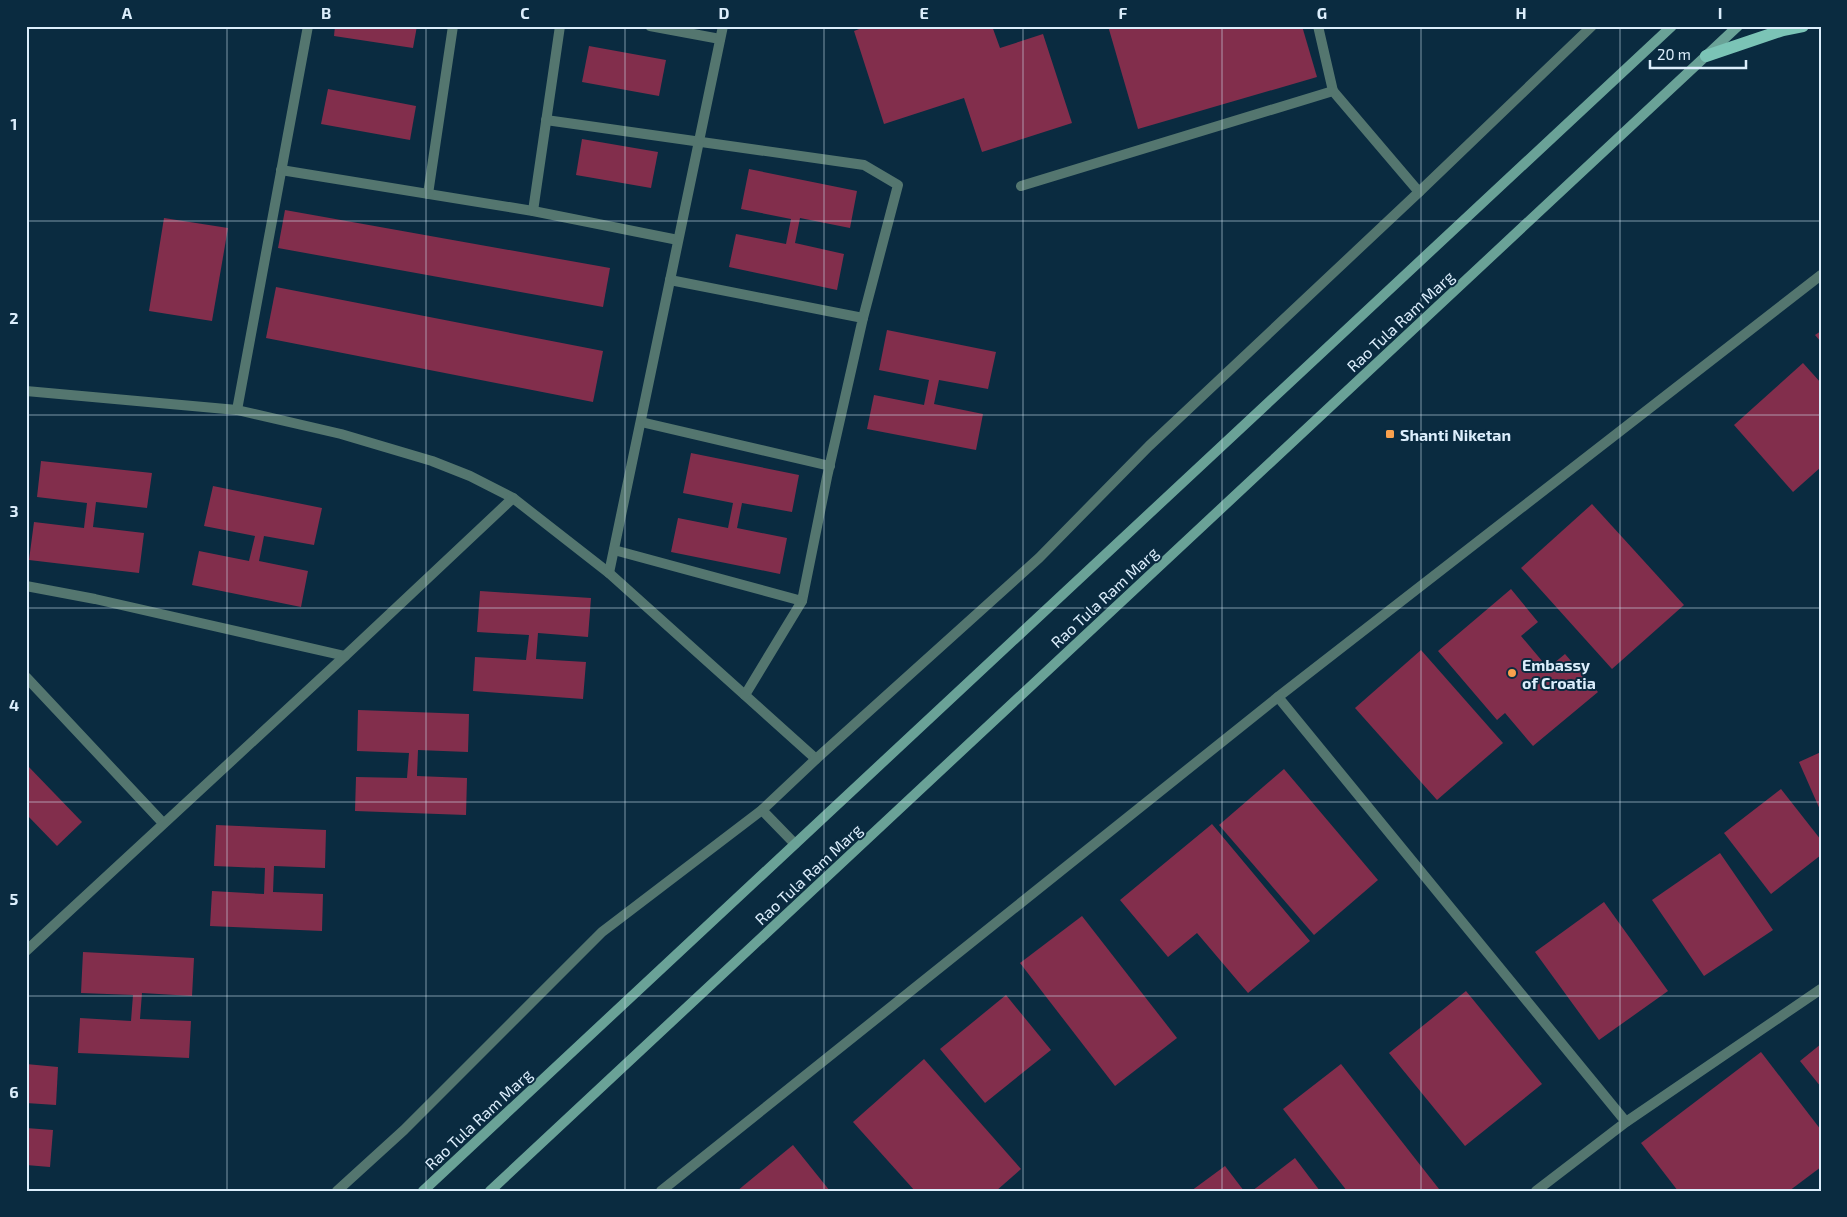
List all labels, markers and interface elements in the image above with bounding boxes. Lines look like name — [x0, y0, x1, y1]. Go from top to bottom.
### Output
text: A — [122, 3, 133, 22]
text: B — [321, 3, 331, 22]
text: C — [520, 3, 530, 22]
text: D — [719, 3, 730, 22]
text: E — [919, 3, 929, 22]
text: F — [1119, 3, 1128, 22]
text: G — [1317, 3, 1327, 22]
text: H — [1515, 3, 1527, 22]
text: I — [1718, 3, 1722, 22]
scale bar — [1650, 38, 1746, 70]
text: 20 m — [1657, 45, 1691, 63]
text: 1 — [11, 114, 17, 133]
street label: Rao Tula Ram Marg — [1343, 266, 1458, 375]
text: 2 — [9, 308, 19, 327]
place label: Shanti Niketan — [1400, 425, 1511, 444]
marker: Shanti Niketan — [1384, 428, 1396, 440]
text: 3 — [9, 501, 19, 520]
street label: Rao Tula Ram Marg — [1047, 542, 1162, 651]
place label: Embassy of Croatia — [1522, 655, 1596, 692]
marker: Embassy of Croatia — [1506, 667, 1518, 679]
text: 4 — [9, 695, 19, 714]
street label: Rao Tula Ram Marg — [751, 819, 866, 928]
text: 5 — [10, 889, 19, 908]
street label: Rao Tula Ram Marg — [421, 1064, 536, 1173]
text: 6 — [9, 1082, 19, 1101]

